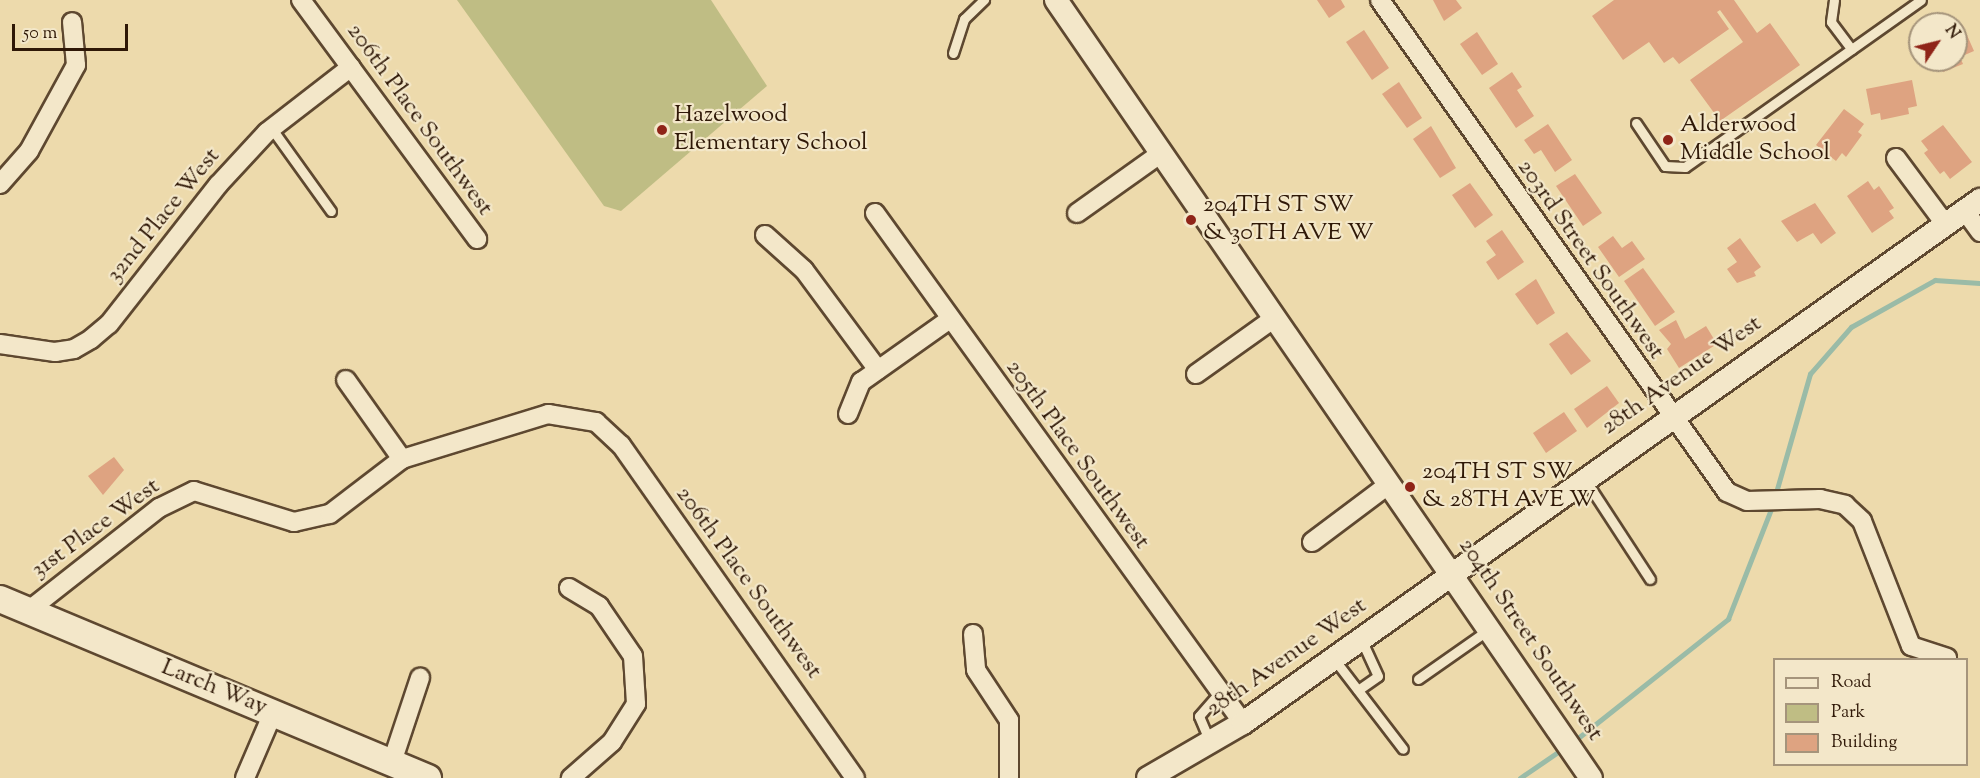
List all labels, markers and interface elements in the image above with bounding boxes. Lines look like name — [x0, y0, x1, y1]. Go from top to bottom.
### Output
scale bar — [15, 12, 130, 50]
north arrow — [1908, 12, 1968, 72]
street label: 206th Place Southwest — [340, 18, 498, 222]
text: 50 m — [23, 21, 57, 47]
text: N — [1938, 21, 1965, 44]
place label: Hazelwood Elementary School — [674, 102, 868, 158]
place label: Alderwood Middle School — [1680, 112, 1830, 168]
marker: Hazelwood Elementary School — [655, 123, 669, 137]
marker: Alderwood Middle School — [1661, 133, 1675, 147]
street label: 32nd Place West — [101, 143, 227, 289]
street label: 203rd Street Southwest — [1510, 154, 1670, 366]
place label: 204TH ST SW & 30TH AVE W — [1203, 192, 1374, 248]
marker: 204TH ST SW & 30TH AVE W — [1184, 213, 1198, 227]
street label: 28th Avenue West — [1596, 310, 1768, 442]
street label: 205th Place Southwest — [999, 355, 1155, 555]
place label: 204TH ST SW & 28TH AVE W — [1422, 459, 1596, 515]
street label: 31st Place West — [26, 473, 166, 585]
marker: 204TH ST SW & 28TH AVE W — [1403, 480, 1417, 494]
street label: 206th Place Southwest — [669, 481, 827, 685]
street label: 204th Street Southwest — [1451, 533, 1609, 747]
street label: 28th Avenue West — [1201, 592, 1373, 724]
street label: Larch Way — [157, 654, 271, 722]
legend — [1773, 658, 1968, 766]
text: Road — [1831, 670, 1871, 696]
text: Park — [1831, 700, 1865, 726]
text: Building — [1831, 730, 1897, 756]

